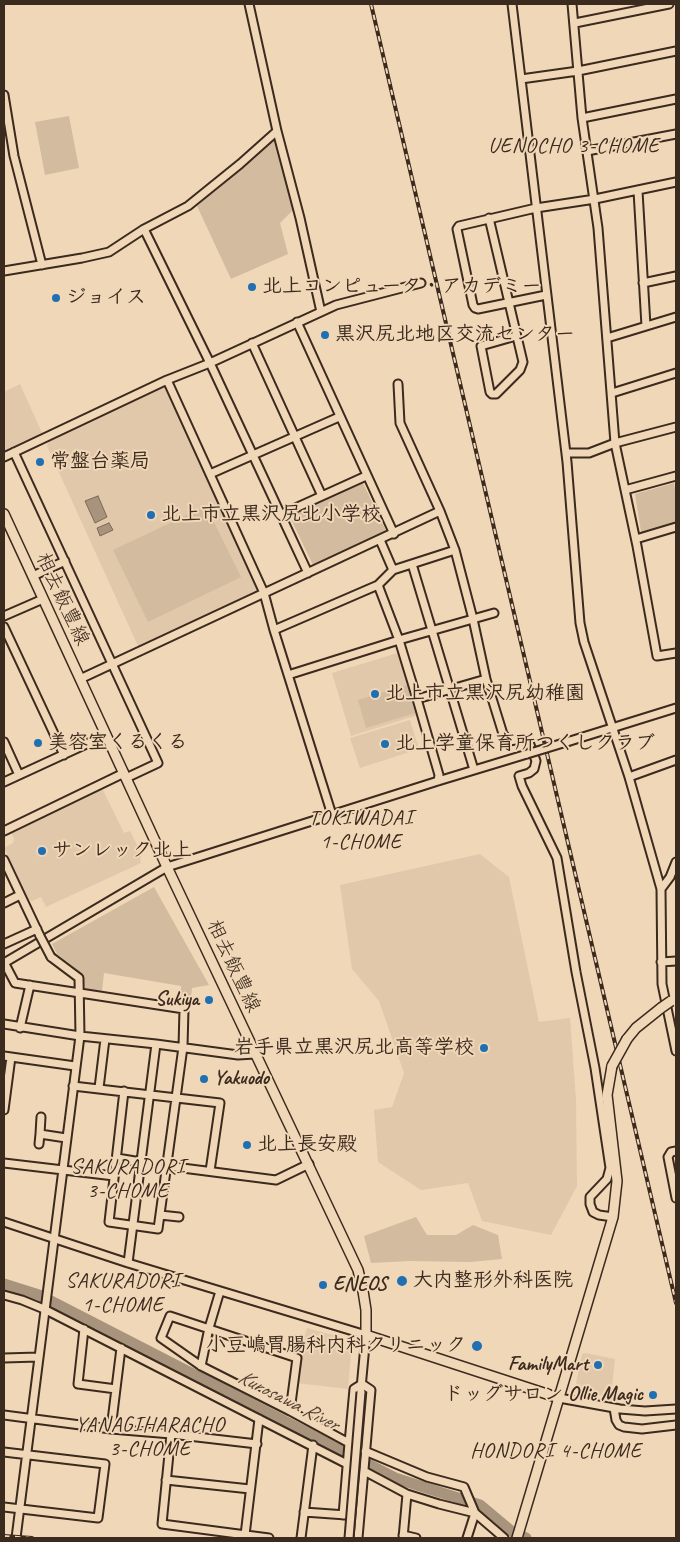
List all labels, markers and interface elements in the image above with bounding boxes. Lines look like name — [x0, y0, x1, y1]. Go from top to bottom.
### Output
district label: UENOCHO 3-CHOME — [486, 133, 662, 159]
place label: 北上コンピュータ・アカデミー — [262, 275, 542, 299]
marker: 北上コンピュータ・アカデミー — [246, 281, 258, 293]
place label: ジョイス — [66, 286, 146, 310]
marker: ジョイス — [50, 292, 62, 304]
place label: 黒沢尻北地区交流センター — [335, 323, 575, 347]
marker: 黒沢尻北地区交流センター — [319, 329, 331, 341]
place label: 常盤台薬局 — [50, 450, 150, 474]
marker: 常盤台薬局 — [34, 456, 46, 468]
place label: 北上市立黒沢尻北小学校 — [161, 503, 381, 527]
marker: 北上市立黒沢尻北小学校 — [145, 509, 157, 521]
street label: 相去飯豊線 — [30, 549, 94, 649]
place label: 北上市立黒沢尻幼稚園 — [385, 682, 585, 706]
marker: 北上市立黒沢尻幼稚園 — [369, 688, 381, 700]
place label: 美容室くるくる — [48, 731, 188, 755]
place label: 北上学童保育所つくしクラブ — [395, 732, 655, 756]
marker: 美容室くるくる — [32, 737, 44, 749]
marker: 北上学童保育所つくしクラブ — [379, 738, 391, 750]
district label: TOKIWADAI 1-CHOME — [309, 805, 413, 855]
place label: サンレック北上 — [52, 839, 192, 863]
marker: サンレック北上 — [36, 845, 48, 857]
street label: 相去飯豊線 — [201, 916, 265, 1016]
place label: Sukiya — [155, 988, 199, 1012]
marker: Sukiya — [203, 994, 215, 1006]
place label: 岩手県立黒沢尻北高等学校 — [234, 1036, 474, 1060]
marker: 岩手県立黒沢尻北高等学校 — [478, 1042, 490, 1054]
place label: Yakuodo — [214, 1067, 269, 1091]
marker: Yakuodo — [198, 1073, 210, 1085]
place label: 北上長安殿 — [257, 1133, 357, 1157]
marker: 北上長安殿 — [241, 1139, 253, 1151]
district label: SAKURADORI 3-CHOME — [70, 1154, 186, 1204]
district label: SAKURADORI 1-CHOME — [65, 1268, 181, 1318]
place label: 大内整形外科医院 — [413, 1269, 573, 1293]
place label: ENEOS — [333, 1273, 387, 1297]
marker: 大内整形外科医院 — [395, 1274, 409, 1288]
marker: ENEOS — [317, 1279, 329, 1291]
place label: 小豆嶋胃腸科内科クリニック — [206, 1334, 466, 1358]
marker: 小豆嶋胃腸科内科クリニック — [470, 1339, 484, 1353]
place label: FamilyMart — [508, 1353, 588, 1377]
marker: FamilyMart — [592, 1359, 604, 1371]
water label: Kurosawa River — [233, 1365, 343, 1437]
place label: ドッグサロン Ollie Magic — [443, 1383, 643, 1407]
marker: ドッグサロン Ollie Magic — [647, 1389, 659, 1401]
district label: YANAGIHARACHO 3-CHOME — [74, 1412, 226, 1462]
district label: HONDORI 4-CHOME — [469, 1438, 643, 1464]

